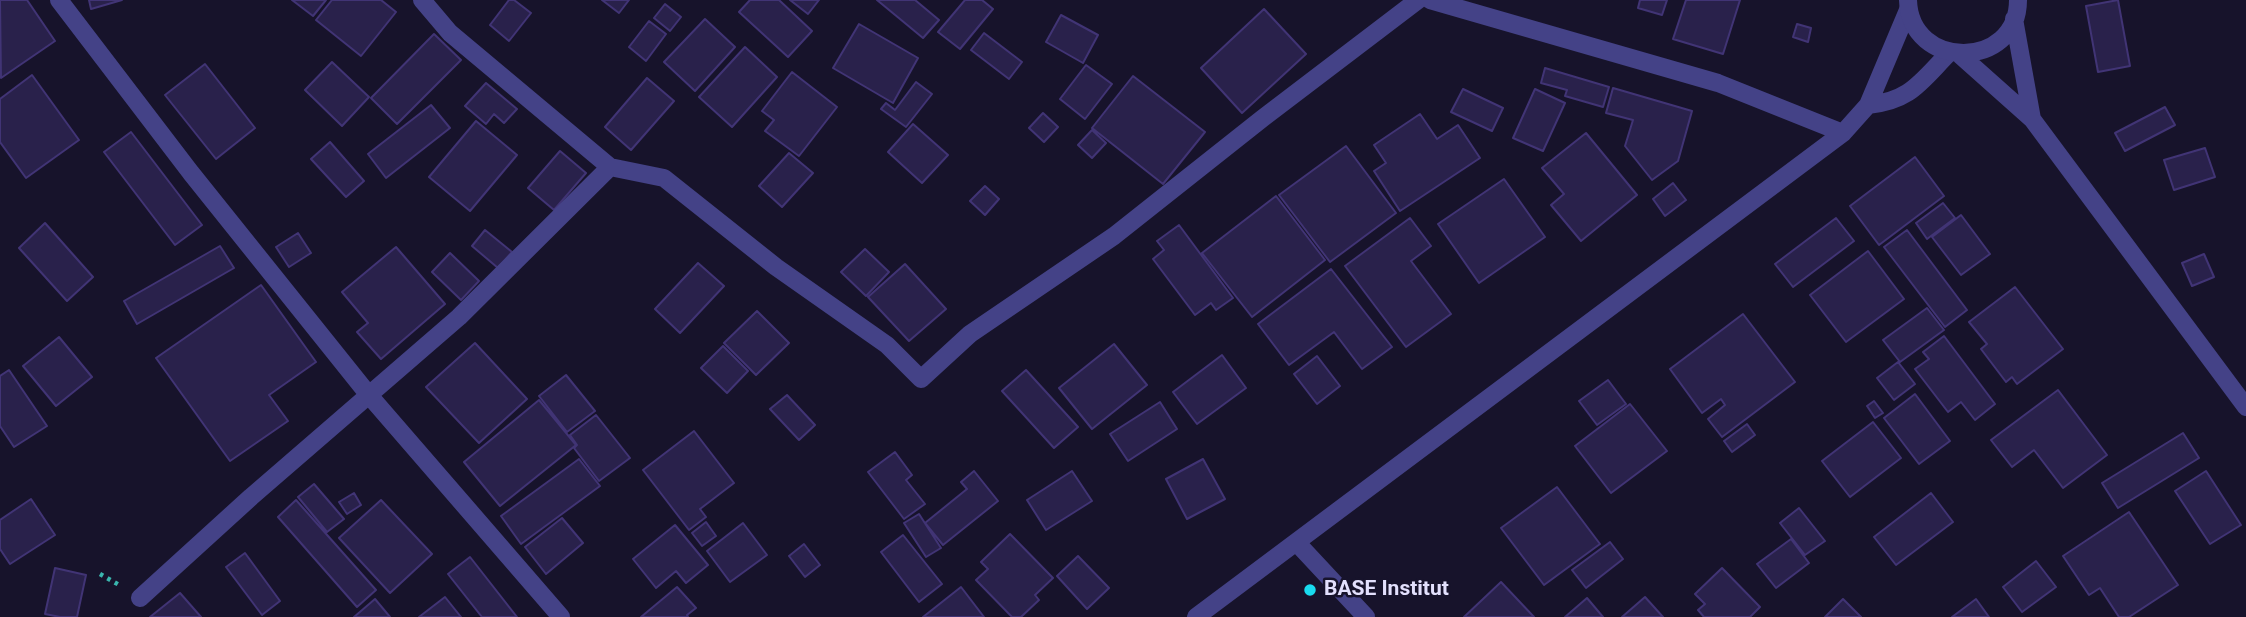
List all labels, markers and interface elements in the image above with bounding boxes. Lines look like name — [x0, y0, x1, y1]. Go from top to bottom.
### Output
place label: BASE Institut — [1324, 577, 1449, 603]
marker: BASE Institut — [1302, 582, 1318, 598]

